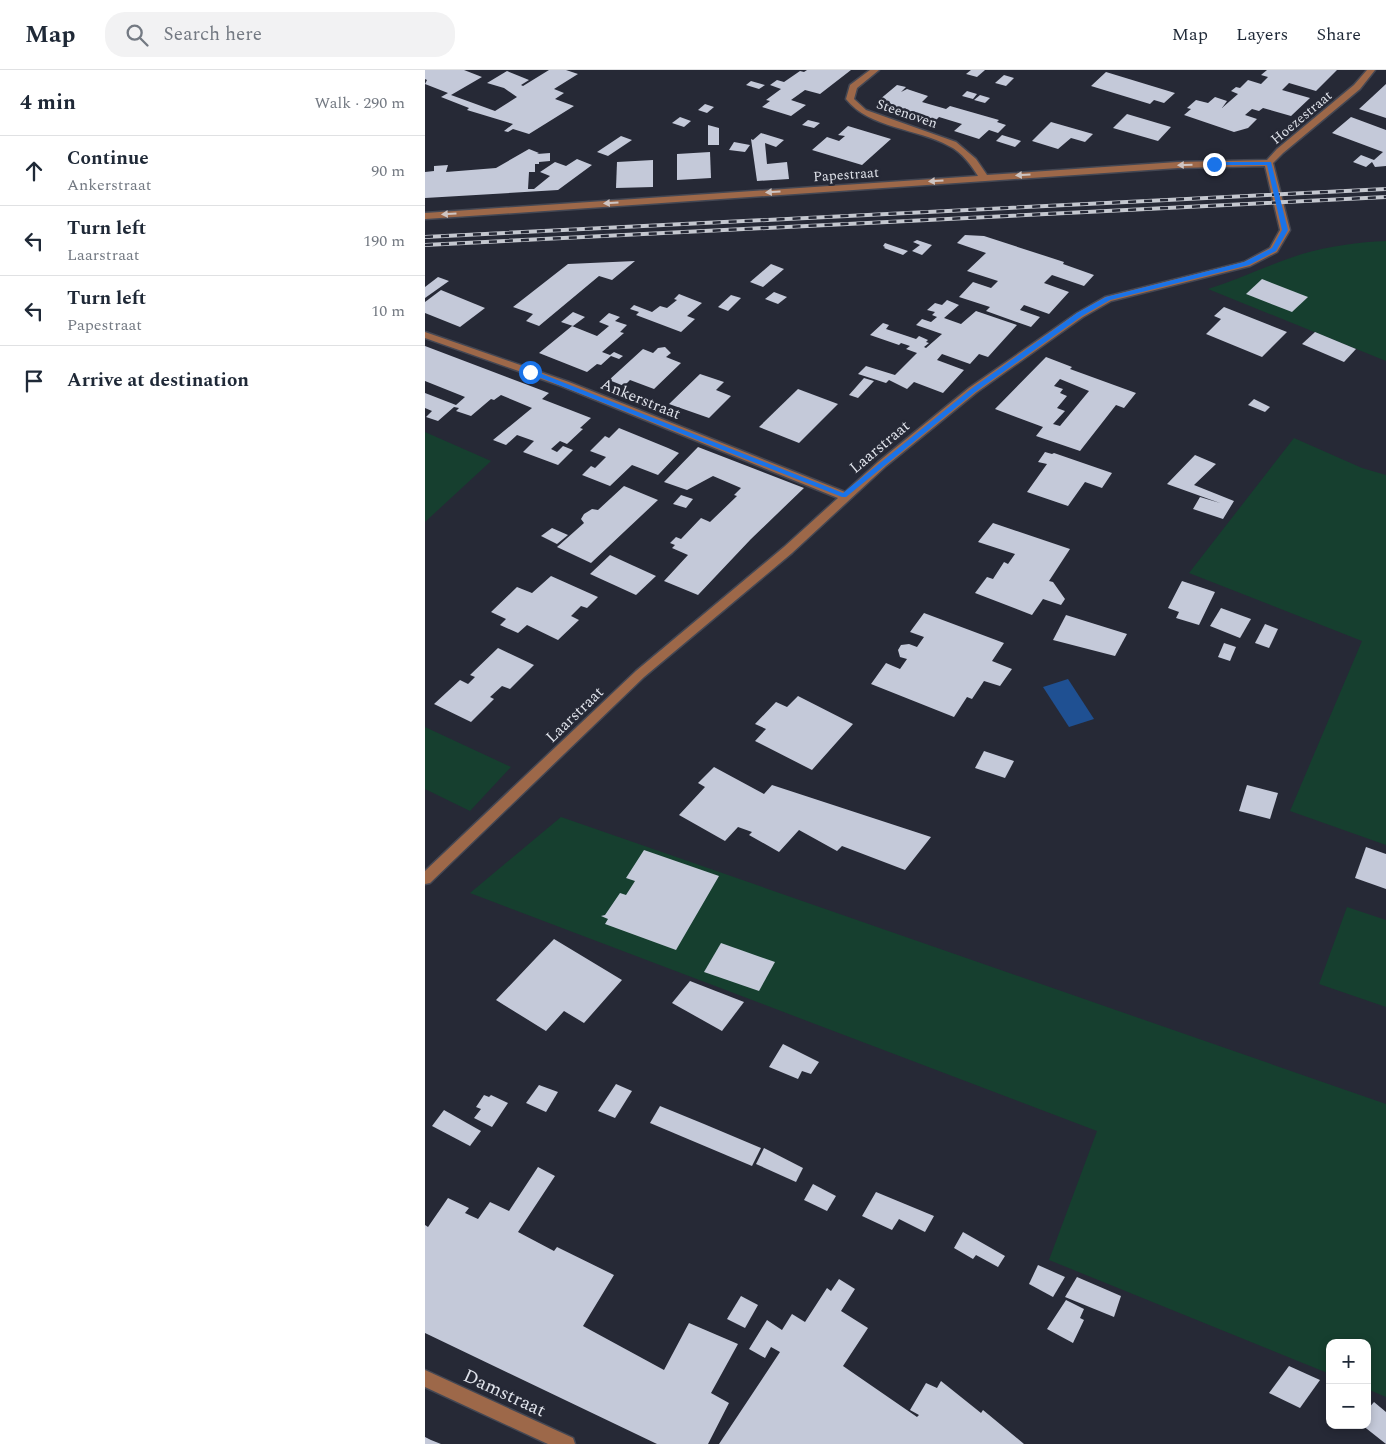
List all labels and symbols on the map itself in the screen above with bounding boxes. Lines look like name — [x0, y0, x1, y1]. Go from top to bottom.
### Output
street label: Hoezestraat — [1266, 85, 1337, 149]
street label: Steenoven — [873, 93, 940, 134]
route end — [1203, 153, 1226, 176]
one-way arrow — [1177, 161, 1193, 169]
street label: Papestraat — [813, 162, 880, 187]
one-way arrow — [1015, 172, 1031, 180]
one-way arrow — [927, 178, 943, 186]
one-way arrow — [765, 189, 781, 197]
one-way arrow — [603, 200, 619, 208]
one-way arrow — [441, 211, 457, 219]
route start — [519, 361, 542, 384]
street label: Ankerstraat — [597, 372, 685, 426]
street label: Laarstraat — [844, 414, 915, 479]
street label: Laarstraat — [540, 681, 609, 749]
street label: Damstraat — [458, 1362, 551, 1425]

